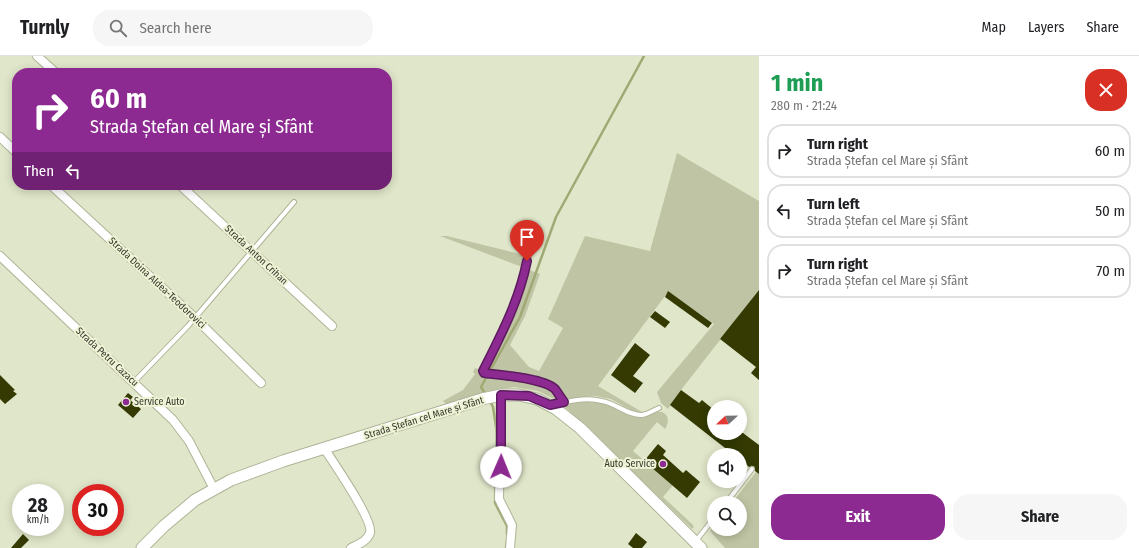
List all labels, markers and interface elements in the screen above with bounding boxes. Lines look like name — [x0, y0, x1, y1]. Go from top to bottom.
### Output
search box — [93, 10, 373, 46]
text: Turnly — [20, 16, 69, 39]
icon: search — [107, 17, 129, 39]
text: Search here — [139, 19, 212, 37]
text: Map — [982, 19, 1006, 36]
text: Layers — [1028, 19, 1064, 36]
text: Share — [1086, 19, 1119, 36]
text: 1 min — [771, 69, 823, 97]
button: close — [1085, 69, 1127, 111]
text: 60 m — [90, 82, 147, 115]
icon: right — [24, 84, 76, 136]
text: 280 m · 21:24 — [771, 98, 837, 113]
text: Strada Ștefan cel Mare și Sfânt — [90, 116, 313, 138]
text: Turn right — [807, 135, 868, 153]
icon: right — [773, 140, 795, 162]
text: 60 m — [1095, 142, 1125, 160]
text: Strada Ștefan cel Mare și Sfânt — [807, 153, 968, 168]
icon: left — [62, 160, 84, 182]
text: Then — [24, 162, 54, 180]
text: Turn left — [807, 195, 860, 213]
icon: left — [773, 200, 795, 222]
text: 50 m — [1095, 202, 1125, 220]
text: Strada Ștefan cel Mare și Sfânt — [807, 213, 968, 228]
pin — [510, 220, 544, 261]
street label: Strada Anton Crihan — [222, 223, 290, 287]
icon: arrive — [516, 226, 538, 248]
street label: Strada Doina Aldea-Teodorovici — [106, 235, 208, 331]
text: Turn right — [807, 255, 868, 273]
icon: right — [773, 260, 795, 282]
text: 70 m — [1096, 262, 1125, 280]
text: Strada Ștefan cel Mare și Sfânt — [807, 273, 968, 288]
street label: Strada Petru Cazacu — [73, 325, 141, 389]
street label: Strada Ștefan cel Mare și Sfânt — [363, 394, 486, 442]
place label: Service Auto — [134, 396, 185, 408]
marker: Service Auto — [121, 397, 131, 407]
north arrow — [707, 400, 747, 440]
map controls — [707, 400, 747, 536]
position arrow — [480, 446, 522, 488]
button: sound — [707, 448, 747, 488]
place label: Auto Service — [604, 458, 655, 470]
marker: Auto Service — [658, 459, 668, 469]
speed limit sign: 30 — [72, 484, 124, 536]
text: 28 — [28, 493, 48, 517]
button: Exit — [771, 494, 945, 540]
button: Share — [953, 494, 1127, 540]
button: search — [707, 496, 747, 536]
text: km/h — [27, 514, 49, 526]

